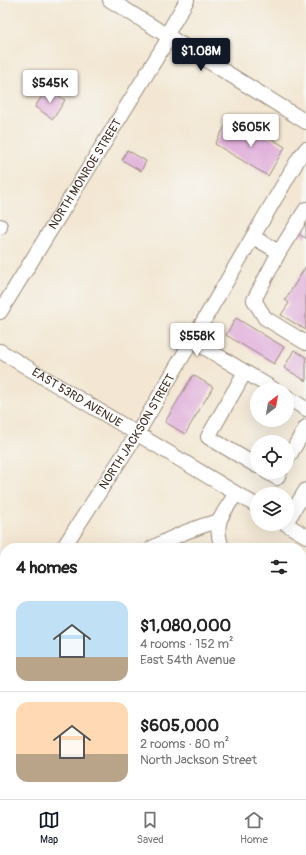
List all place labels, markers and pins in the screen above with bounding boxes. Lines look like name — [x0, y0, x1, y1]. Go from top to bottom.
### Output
pin: $1.08M — [168, 38, 234, 72]
pin: $545K — [22, 70, 78, 104]
pin: $605K — [223, 114, 279, 148]
pin: $558K — [169, 323, 225, 357]

